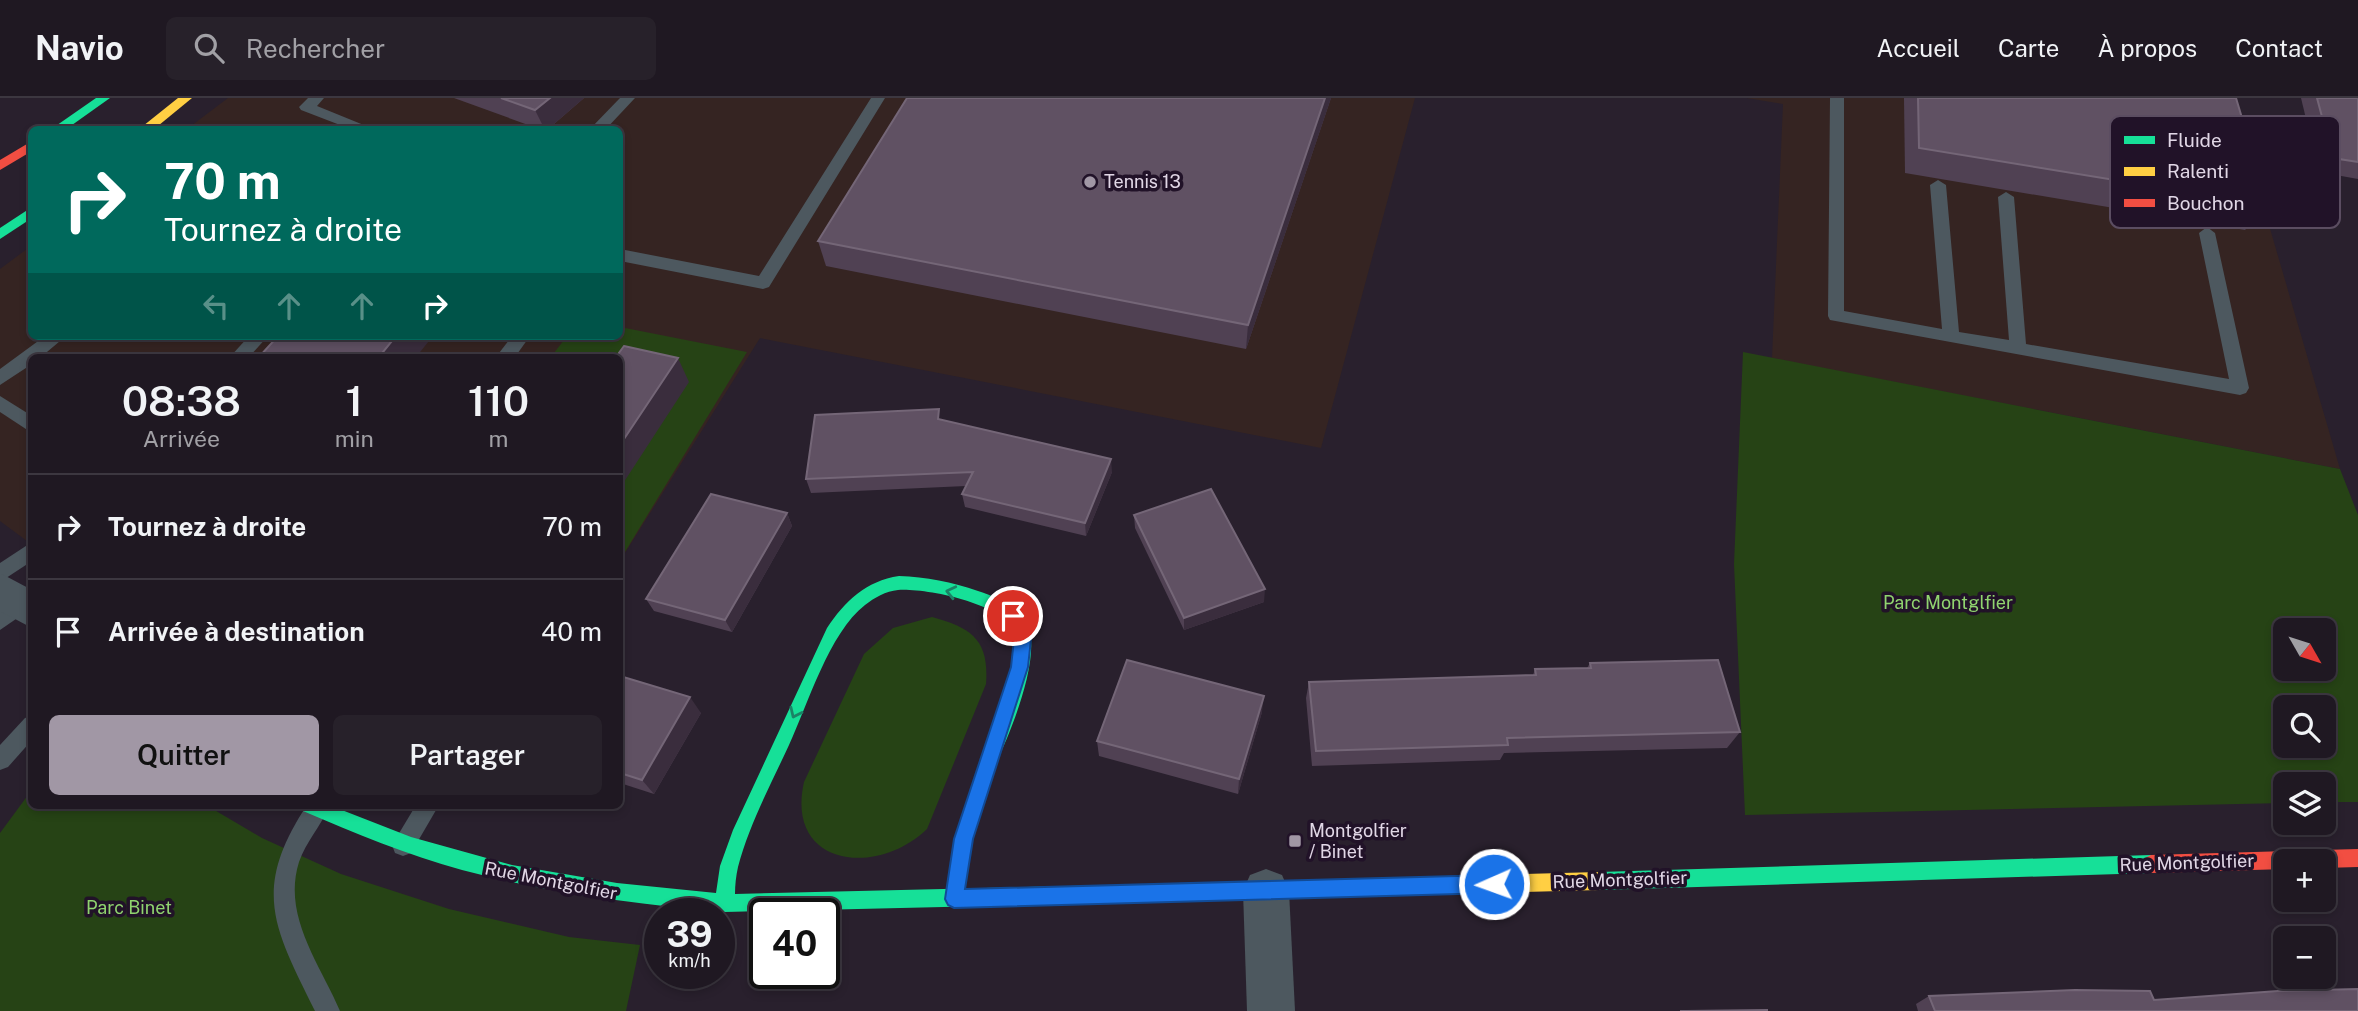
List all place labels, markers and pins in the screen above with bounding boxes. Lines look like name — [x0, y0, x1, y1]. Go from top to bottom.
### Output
place label: Tennis 13 — [1104, 171, 1181, 192]
marker: Tennis 13 — [1082, 174, 1098, 190]
pin — [983, 586, 1043, 646]
place label: Montgolfier / Binet — [1309, 820, 1407, 862]
marker: Montgolfier / Binet — [1287, 833, 1303, 849]

